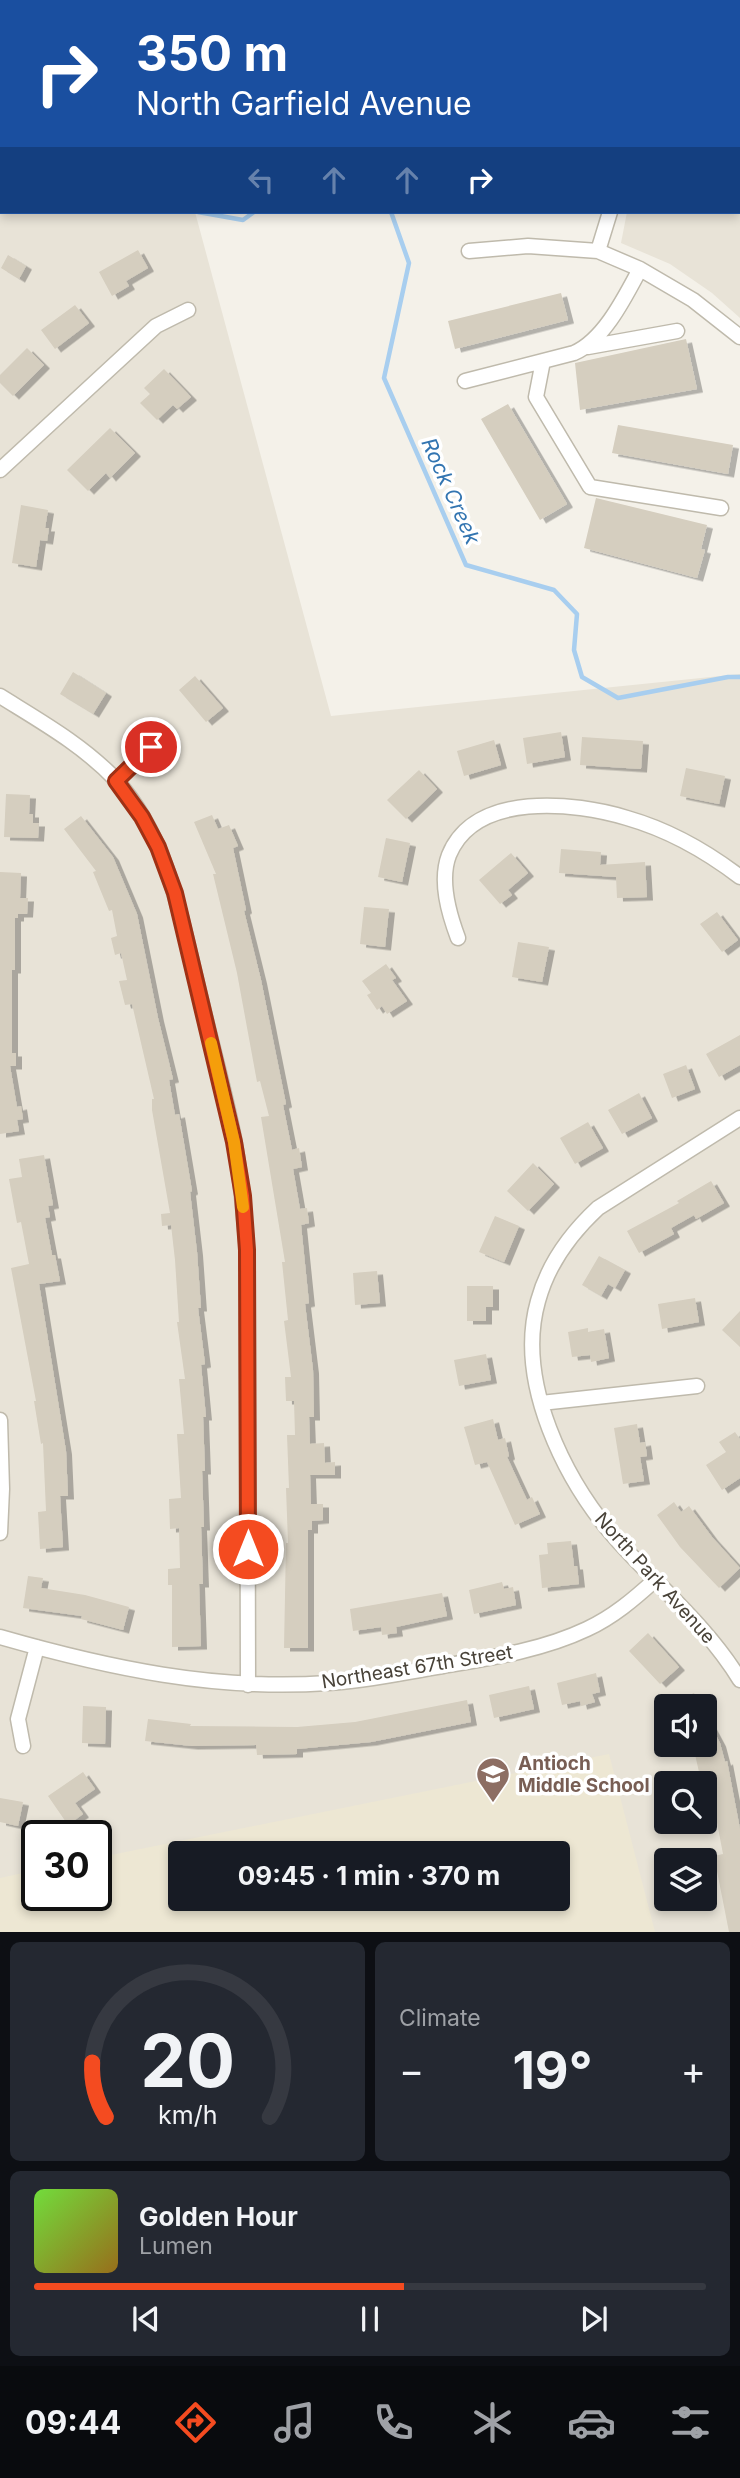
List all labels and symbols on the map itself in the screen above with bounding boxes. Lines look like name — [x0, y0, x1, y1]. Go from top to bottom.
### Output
water label: Rock Creek — [416, 434, 486, 549]
pin — [121, 717, 181, 777]
street label: North Park Avenue — [590, 1508, 720, 1648]
position arrow — [211, 1512, 285, 1586]
street label: Northeast 67th Street — [320, 1641, 514, 1693]
place label: Antioch Middle School — [518, 1752, 650, 1797]
school or university icon: Antioch Middle School — [474, 1755, 512, 1804]
speed limit sign: 30 — [21, 1820, 112, 1911]

